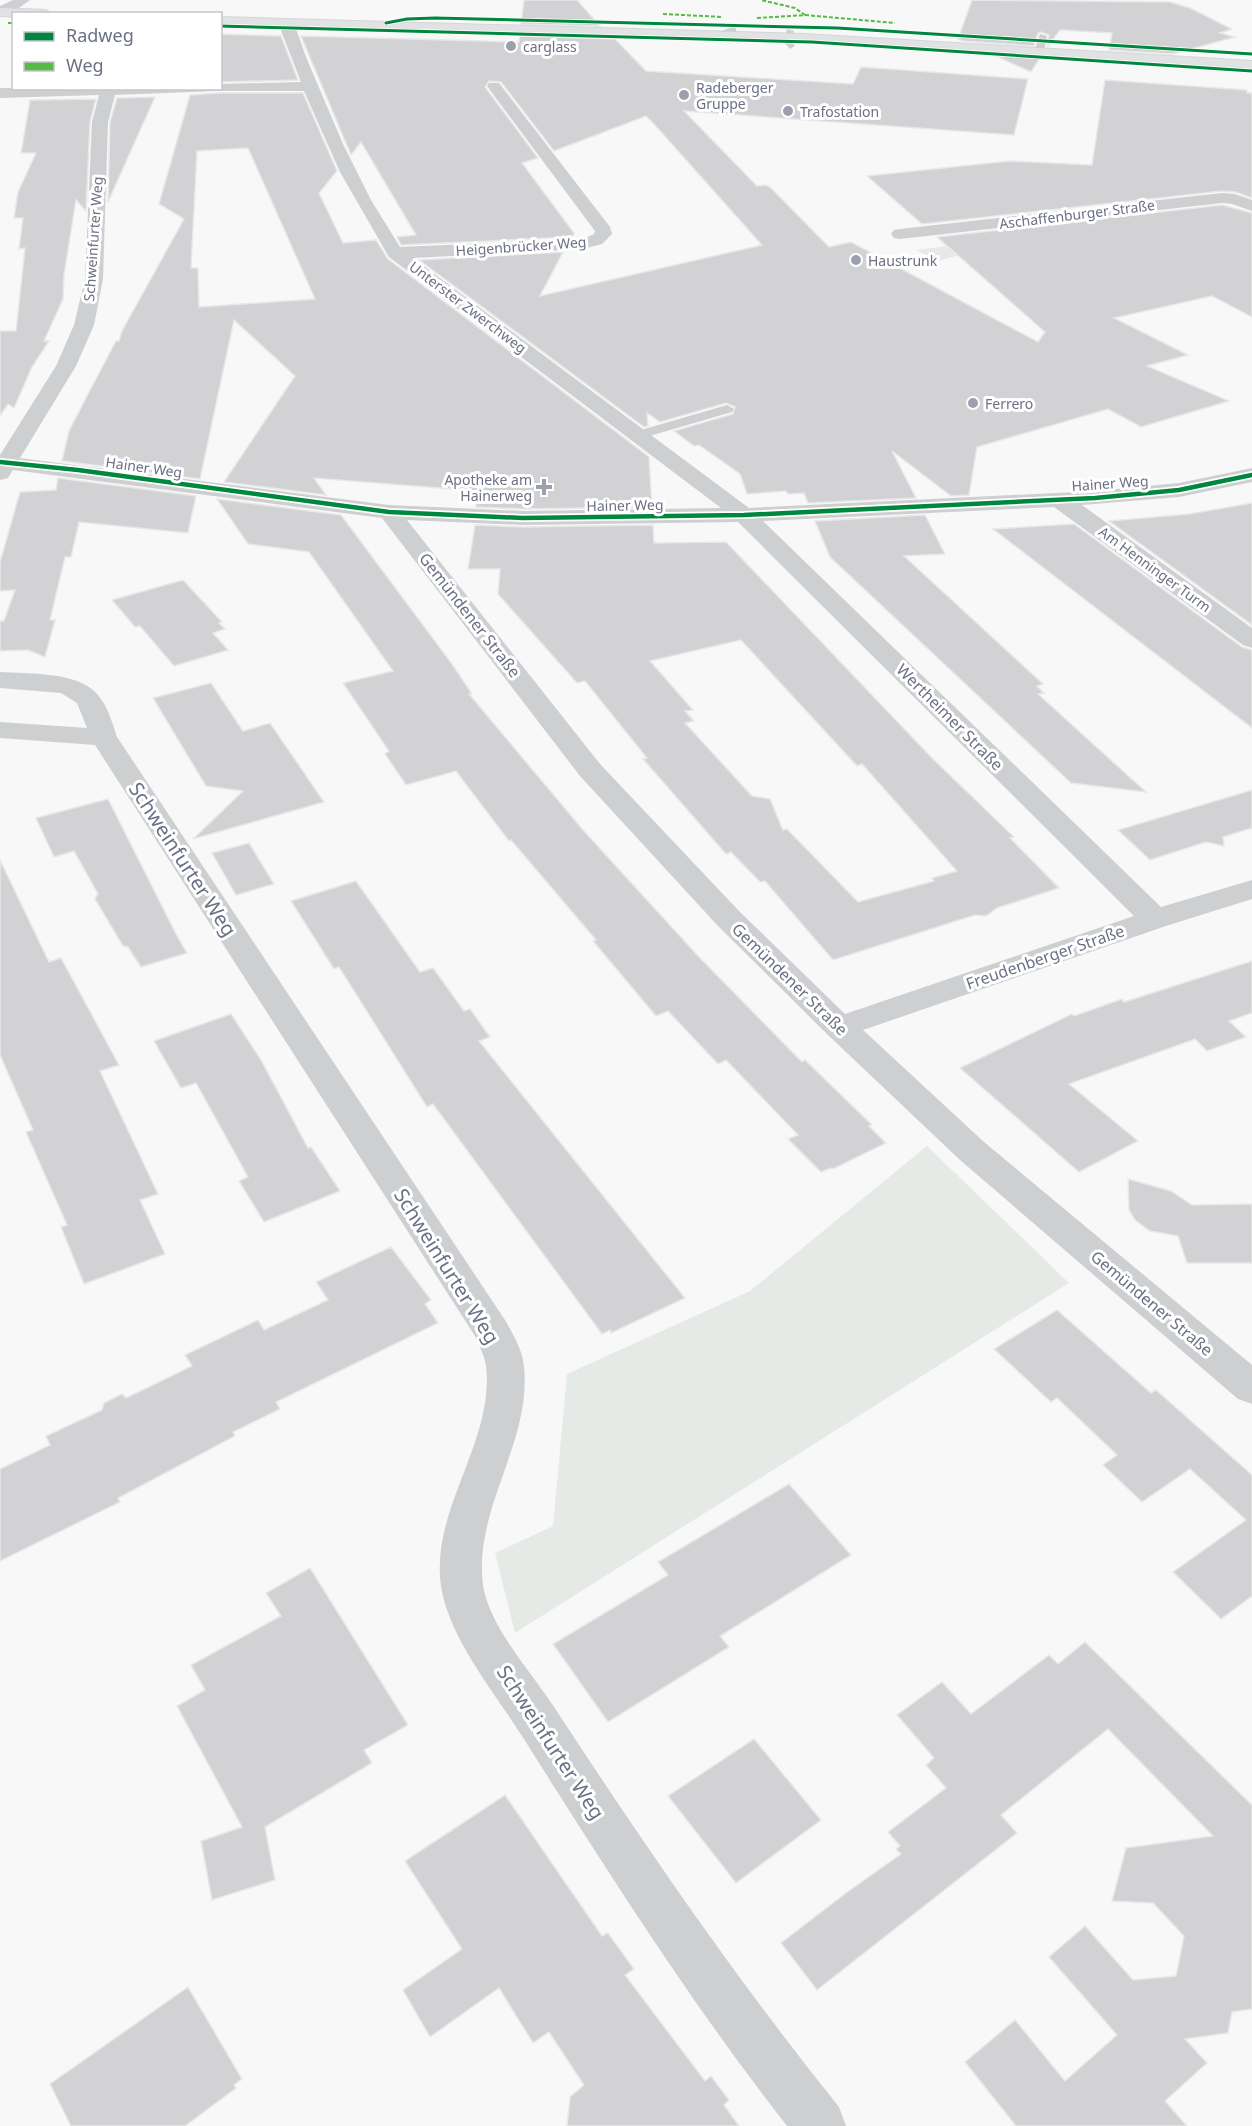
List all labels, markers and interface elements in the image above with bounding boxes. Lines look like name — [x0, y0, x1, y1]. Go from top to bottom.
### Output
legend — [12, 12, 222, 90]
text: Radweg — [66, 23, 134, 47]
place label: carglass — [523, 37, 577, 56]
marker: carglass — [504, 39, 518, 53]
text: Weg — [66, 53, 104, 77]
place label: Radeberger Gruppe — [696, 78, 774, 113]
marker: Radeberger Gruppe — [677, 88, 691, 102]
place label: Trafostation — [800, 102, 879, 121]
marker: Trafostation — [781, 104, 795, 118]
street label: Schweinfurter Weg — [79, 176, 107, 302]
street label: Aschaffenburger Straße — [998, 195, 1156, 233]
street label: Heigenbrücker Weg — [455, 232, 587, 260]
place label: Haustrunk — [868, 251, 938, 270]
marker: Haustrunk — [849, 253, 863, 267]
street label: Unterster Zwerchweg — [406, 257, 530, 357]
place label: Ferrero — [985, 394, 1033, 413]
marker: Ferrero — [966, 396, 980, 410]
street label: Hainer Weg — [105, 452, 183, 482]
place label: Apotheke am Hainerweg — [444, 470, 532, 505]
street label: Hainer Weg — [1071, 471, 1149, 495]
marker: Apotheke am Hainerweg — [537, 480, 551, 494]
street label: Hainer Weg — [586, 495, 664, 515]
street label: Am Henninger Turm — [1095, 522, 1215, 616]
street label: Gemündener Straße — [414, 548, 526, 682]
street label: Wertheimer Straße — [892, 659, 1008, 775]
street label: Schweinfurter Weg — [123, 777, 243, 941]
street label: Gemündener Straße — [727, 918, 853, 1040]
street label: Freudenberger Straße — [963, 920, 1127, 994]
street label: Schweinfurter Weg — [388, 1183, 506, 1349]
street label: Gemündener Straße — [1086, 1245, 1218, 1361]
street label: Schweinfurter Weg — [491, 1660, 611, 1824]

